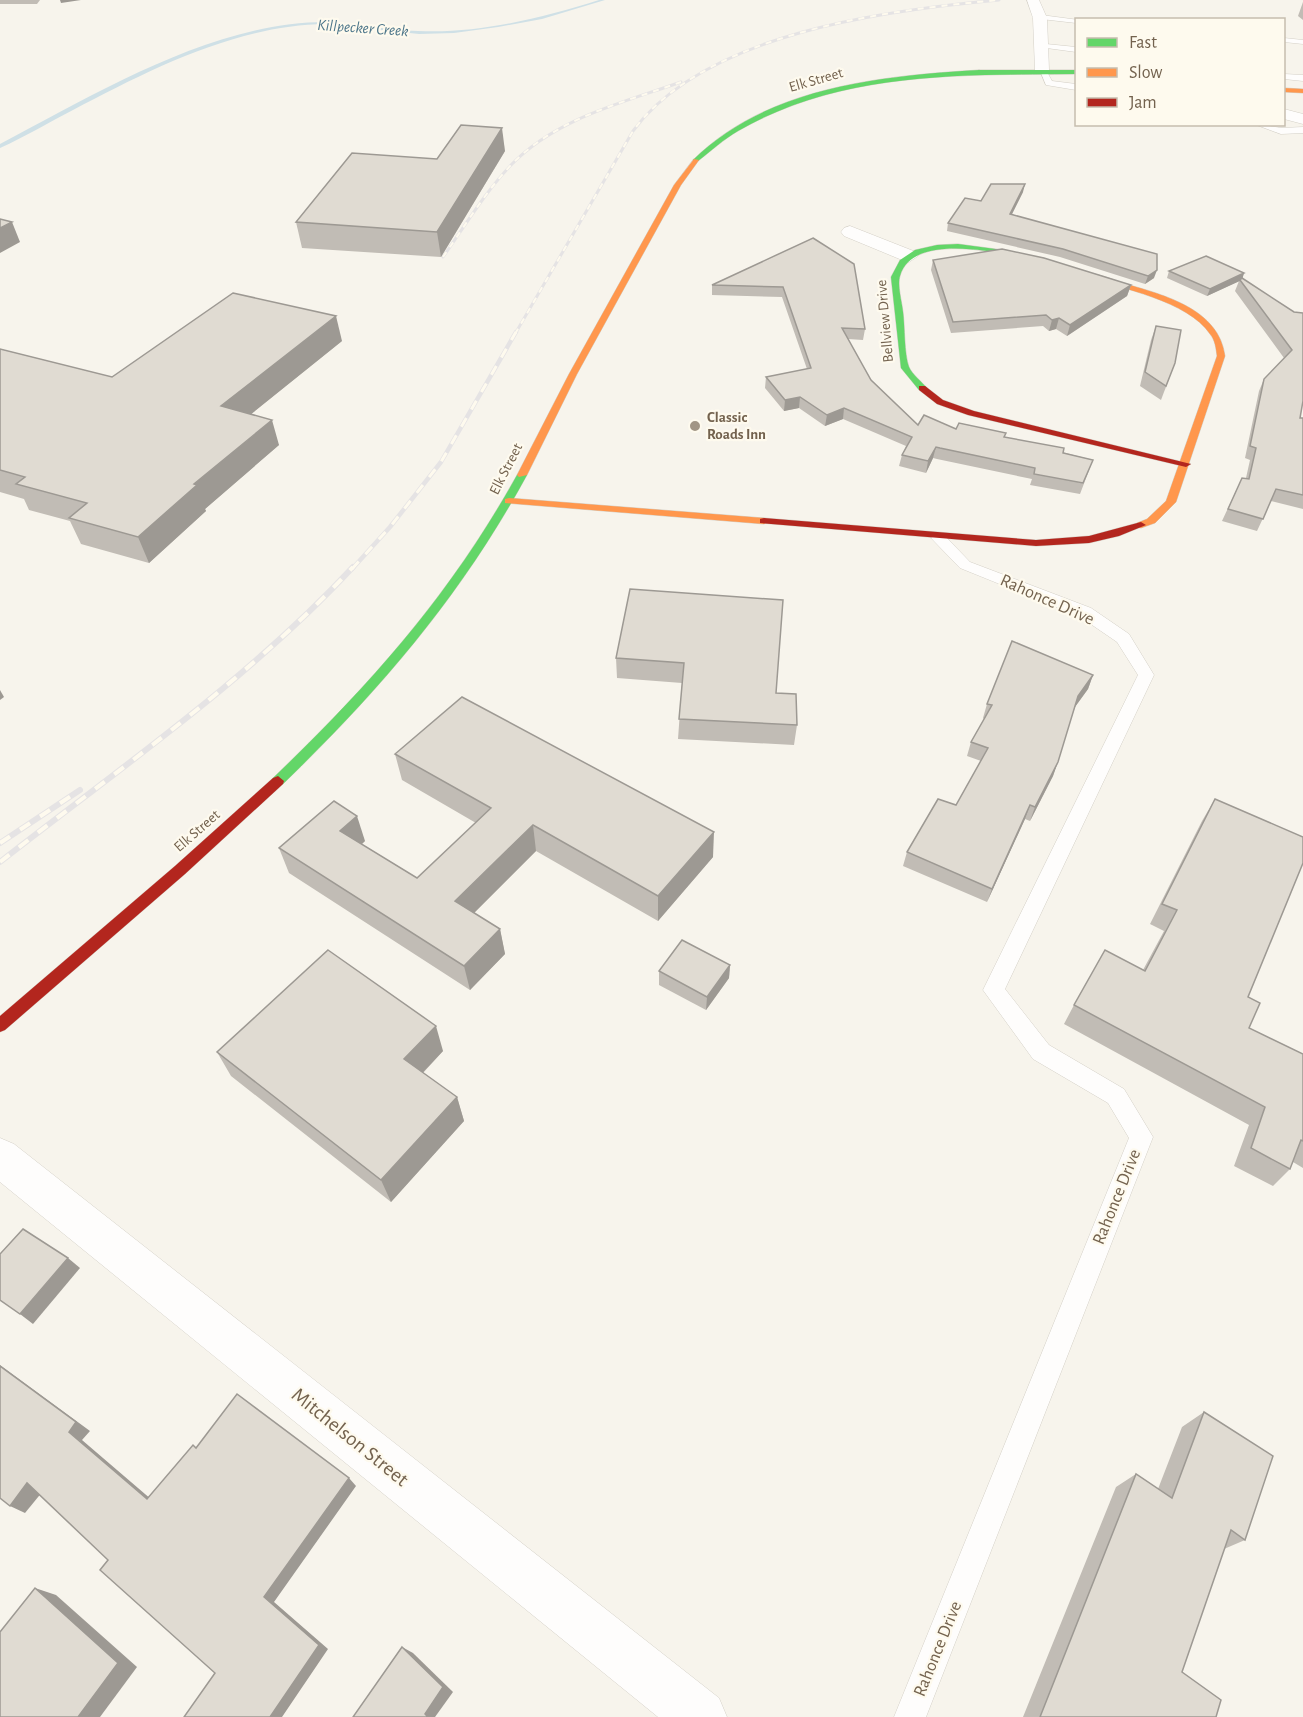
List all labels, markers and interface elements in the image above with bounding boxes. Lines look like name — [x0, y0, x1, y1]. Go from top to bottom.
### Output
water label: Killpecker Creek — [317, 17, 409, 40]
legend — [1075, 18, 1285, 126]
text: Fast — [1129, 34, 1157, 52]
text: Slow — [1129, 64, 1162, 82]
street label: Elk Street — [787, 65, 845, 95]
text: Jam — [1129, 94, 1157, 112]
street label: Bellview Drive — [874, 279, 896, 363]
place label: Classic Roads Inn — [707, 410, 766, 442]
marker: Classic Roads Inn — [688, 419, 702, 433]
street label: Elk Street — [487, 441, 525, 497]
street label: Rahonce Drive — [997, 571, 1097, 629]
street label: Elk Street — [171, 807, 223, 855]
street label: Rahonce Drive — [1090, 1147, 1144, 1247]
street label: Mitchelson Street — [288, 1384, 413, 1491]
street label: Rahonce Drive — [911, 1599, 965, 1699]

